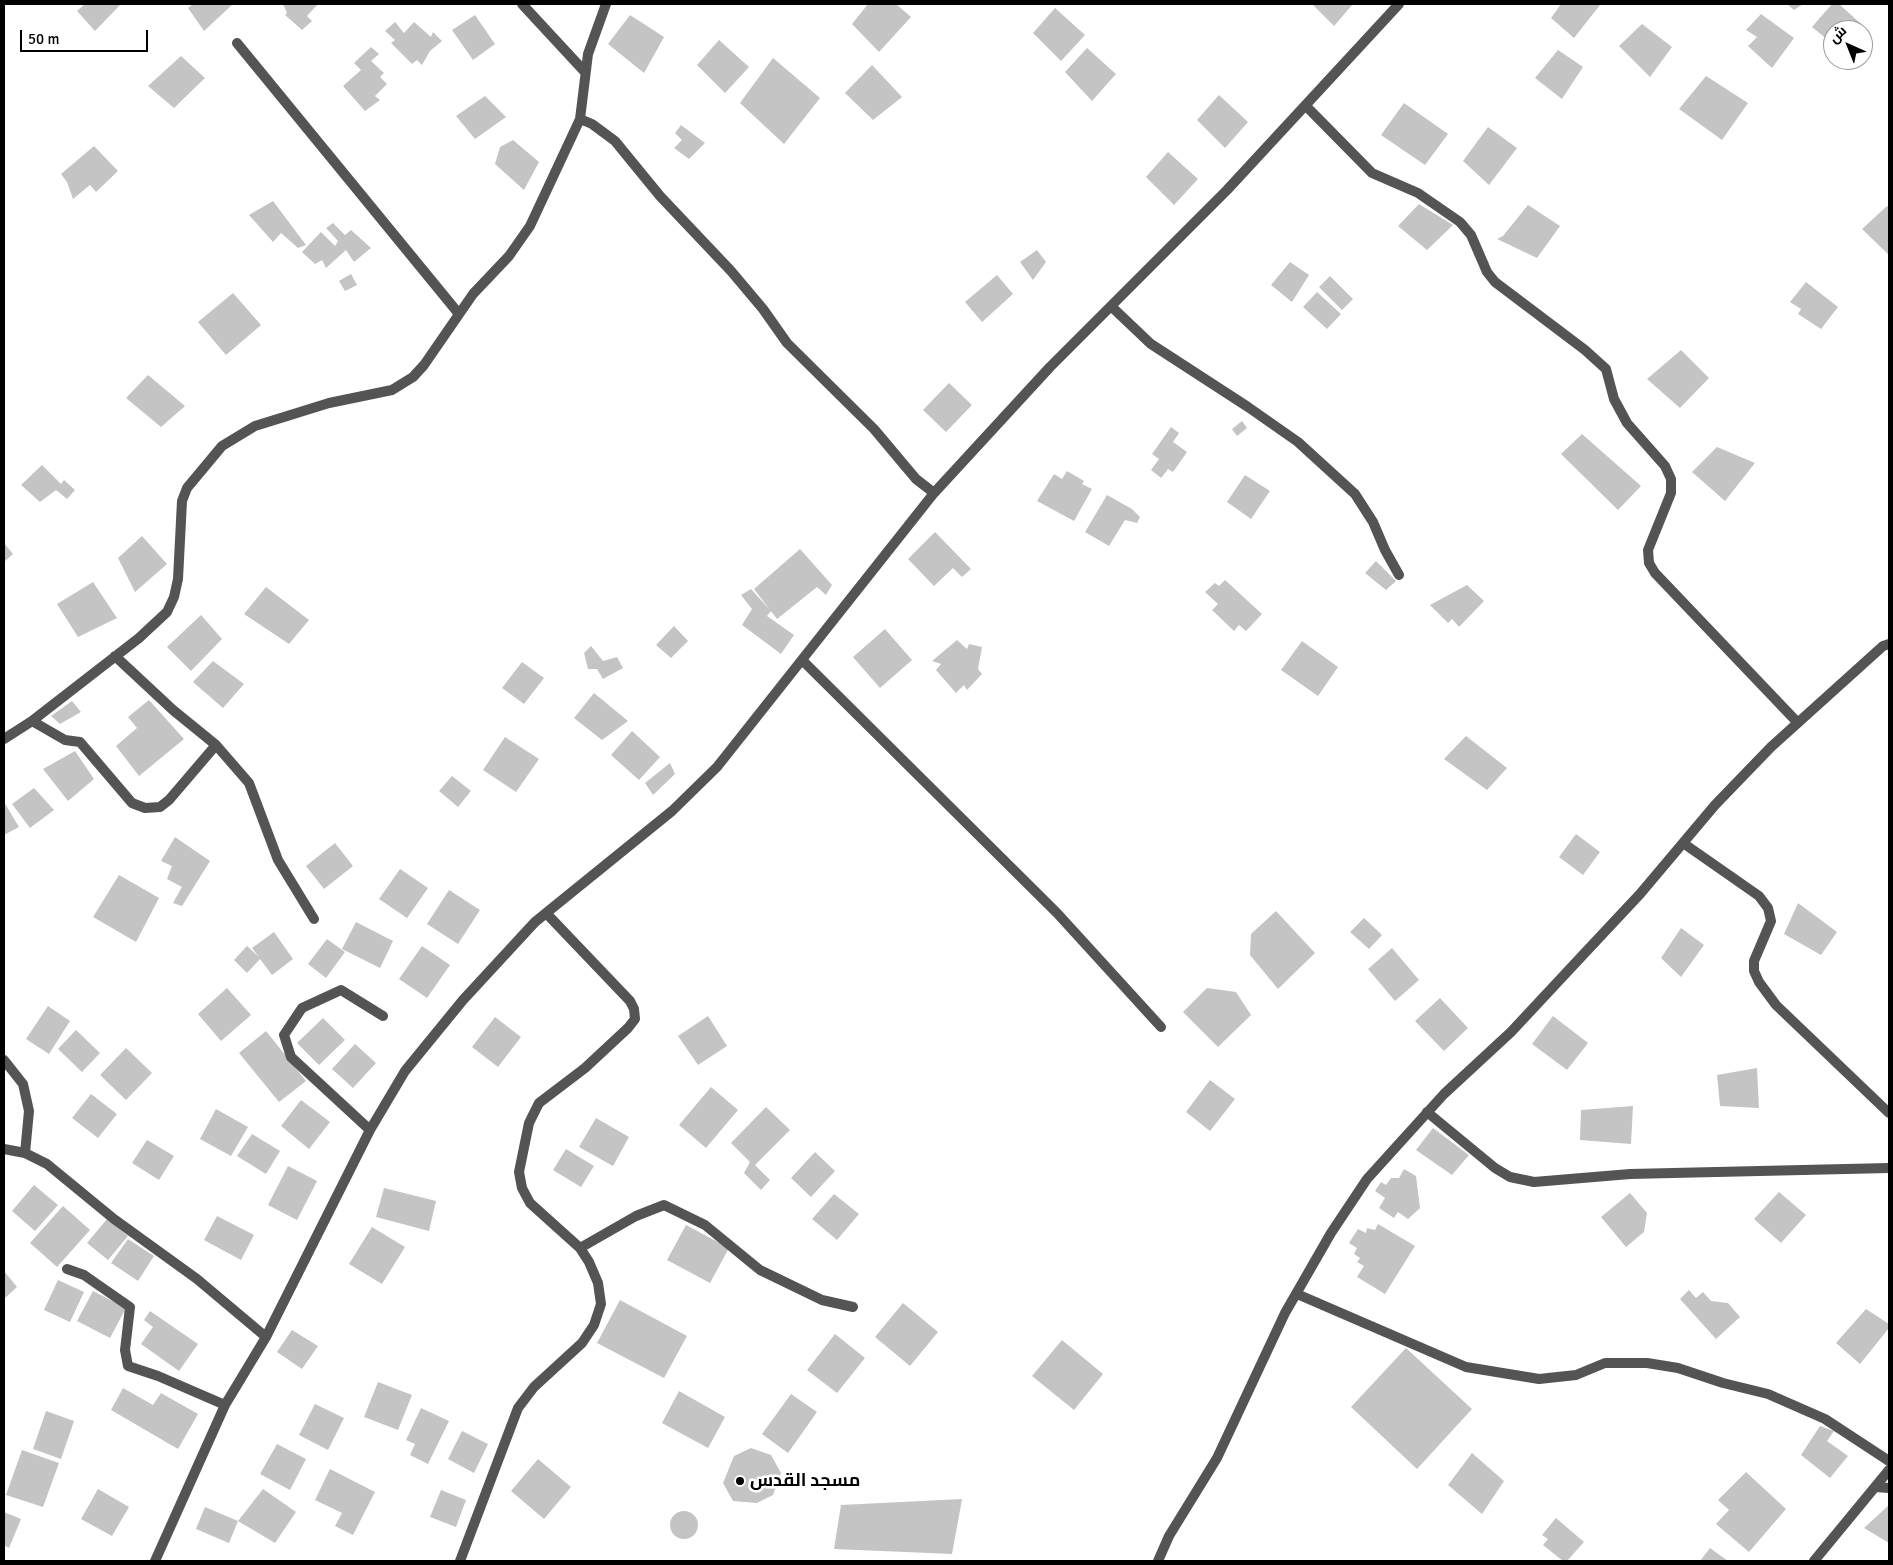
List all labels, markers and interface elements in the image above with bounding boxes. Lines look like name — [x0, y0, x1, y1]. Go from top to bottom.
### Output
scale bar — [22, 20, 150, 52]
north arrow — [1823, 20, 1873, 70]
text: ش — [1826, 22, 1850, 47]
text: 50 m — [28, 30, 59, 48]
place label: مسجد القدس — [750, 1470, 860, 1492]
marker: مسجد القدس — [734, 1475, 746, 1487]

